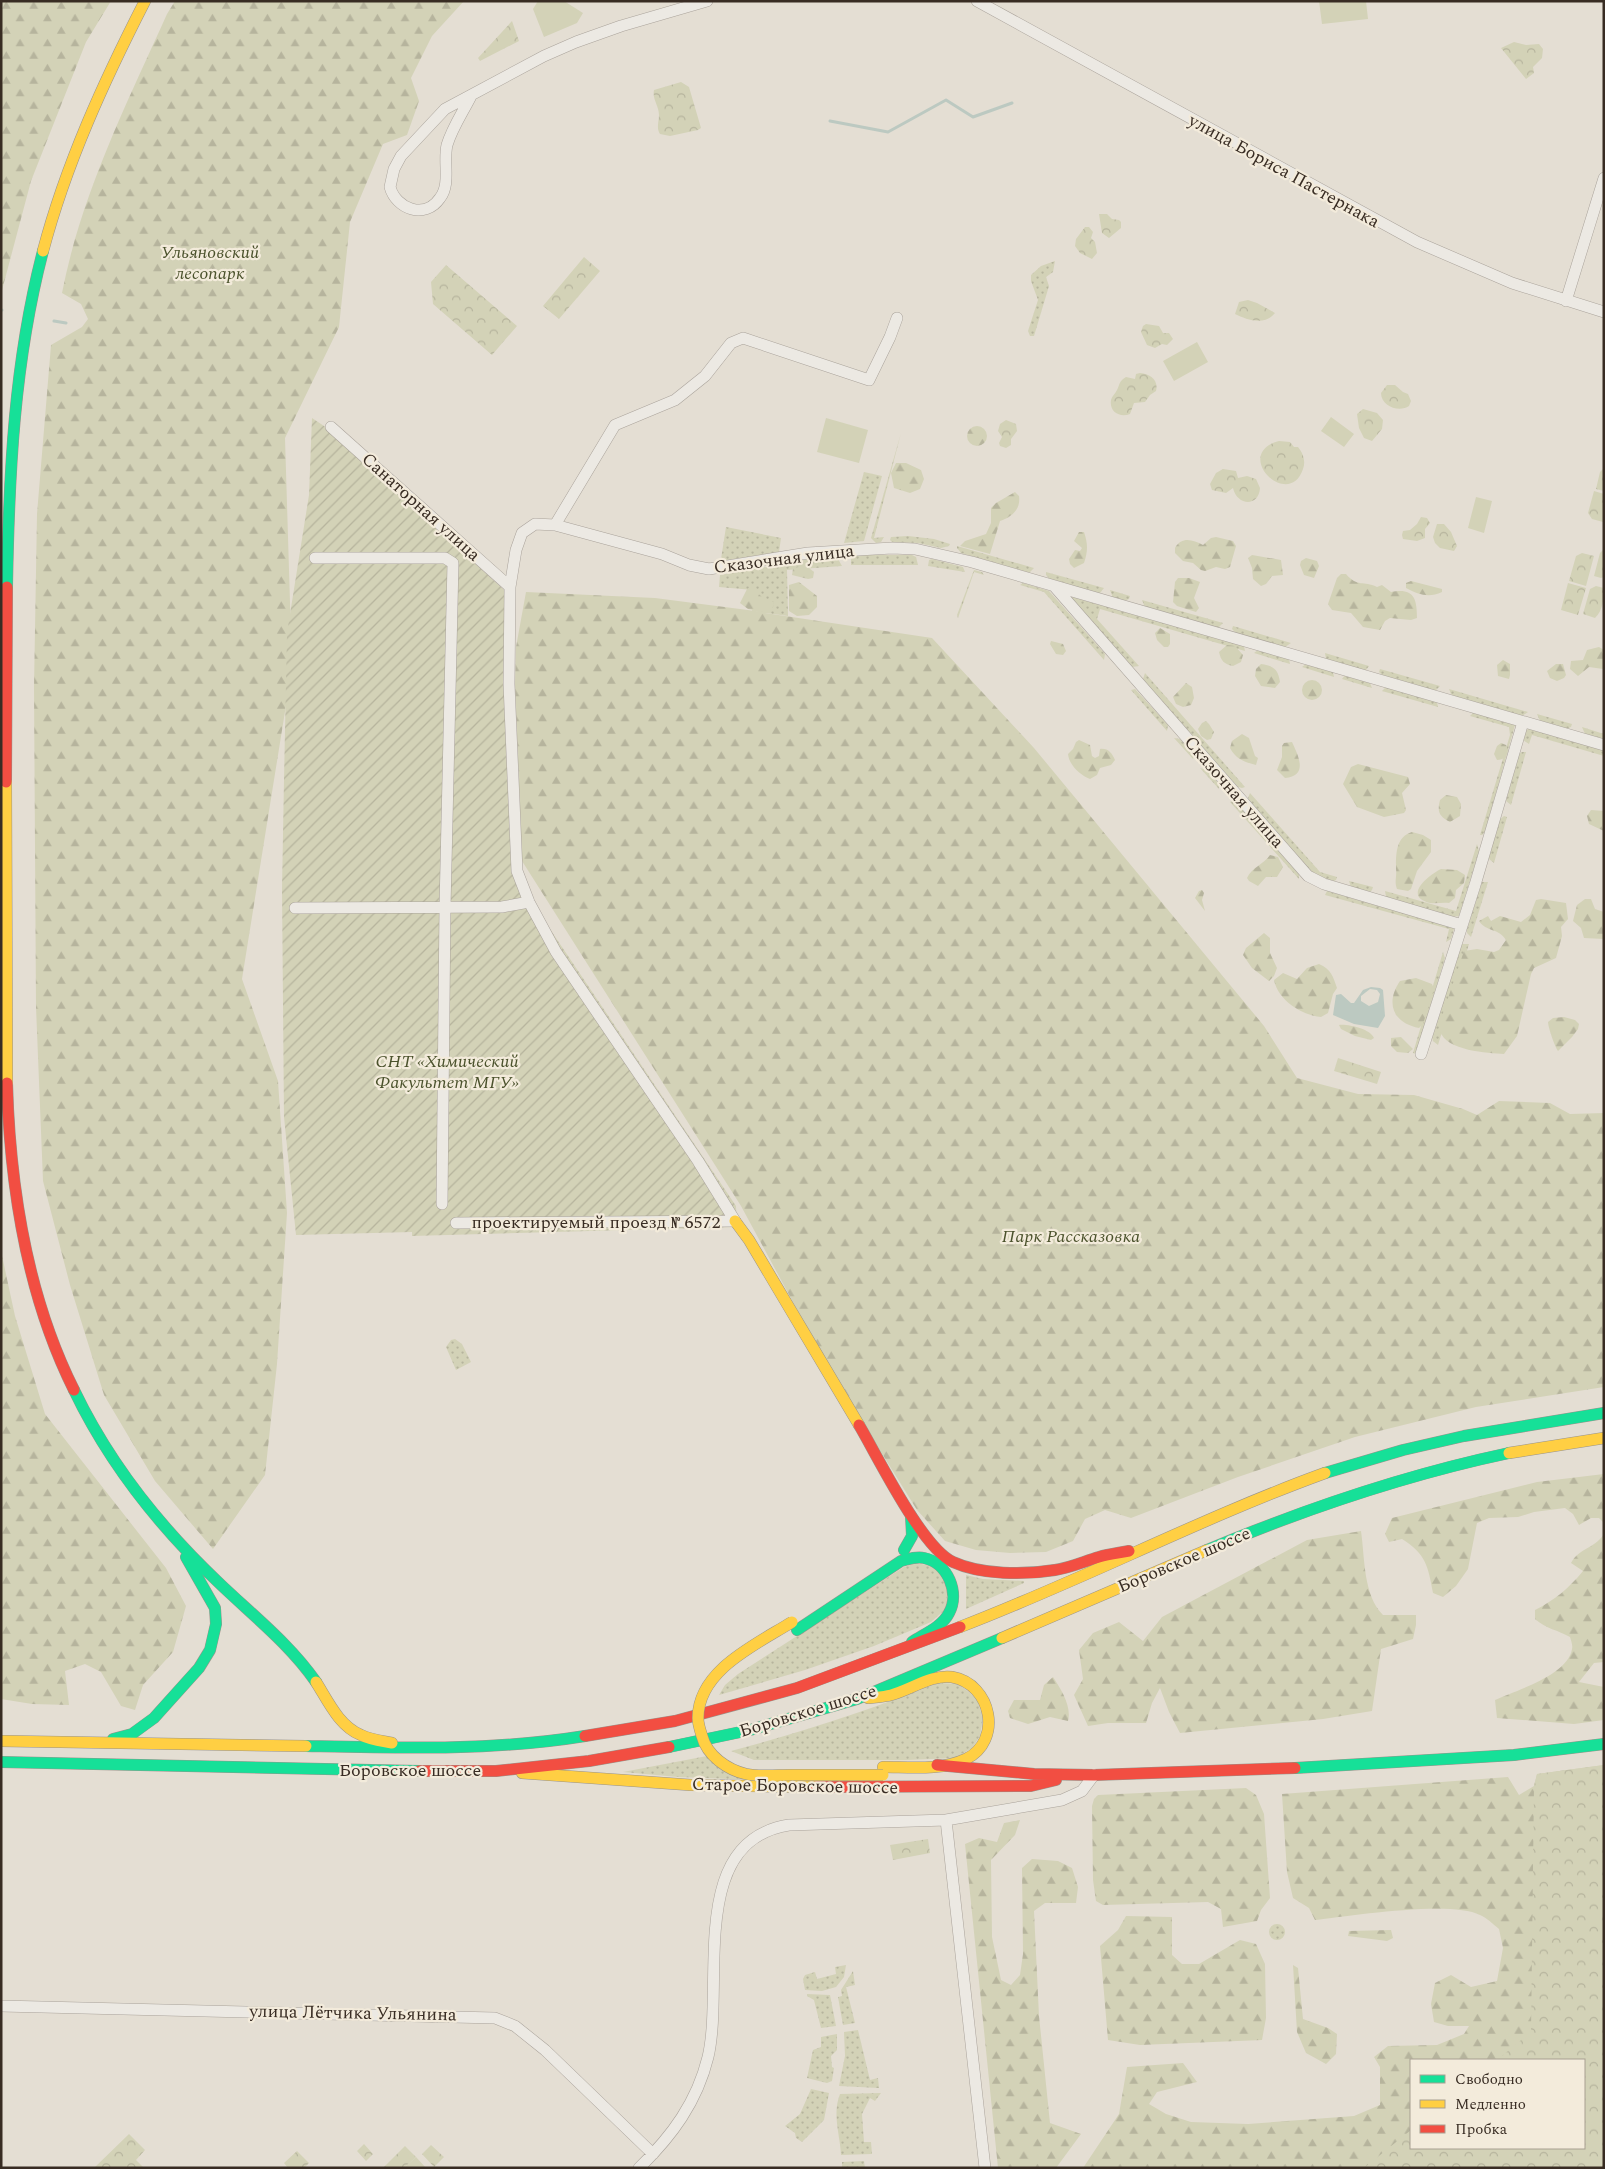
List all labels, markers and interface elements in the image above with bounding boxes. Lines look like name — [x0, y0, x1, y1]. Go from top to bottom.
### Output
street label: улица Бориса Пастернака — [1183, 107, 1385, 235]
park label: Ульяновский лесопарк — [161, 239, 260, 287]
street label: Санаторная улица — [355, 446, 487, 568]
street label: Сказочная улица — [712, 537, 856, 581]
street label: Сказочная улица — [1177, 730, 1291, 854]
park label: СНТ «Химический Факультет МГУ» — [375, 1048, 519, 1096]
street label: проектируемый проезд № 6572 — [472, 1209, 720, 1236]
park label: Парк Рассказовка — [1002, 1223, 1140, 1250]
street label: Боровское шоссе — [1113, 1520, 1255, 1600]
street label: Боровское шоссе — [736, 1677, 880, 1745]
street label: Боровское шоссе — [339, 1757, 481, 1784]
street label: Старое Боровское шоссе — [692, 1771, 898, 1801]
street label: улица Лётчика Ульянина — [248, 1998, 457, 2028]
legend — [1410, 2059, 1585, 2149]
text: Свободно — [1455, 2068, 1523, 2091]
text: Медленно — [1455, 2093, 1526, 2116]
text: Пробка — [1455, 2118, 1508, 2141]

